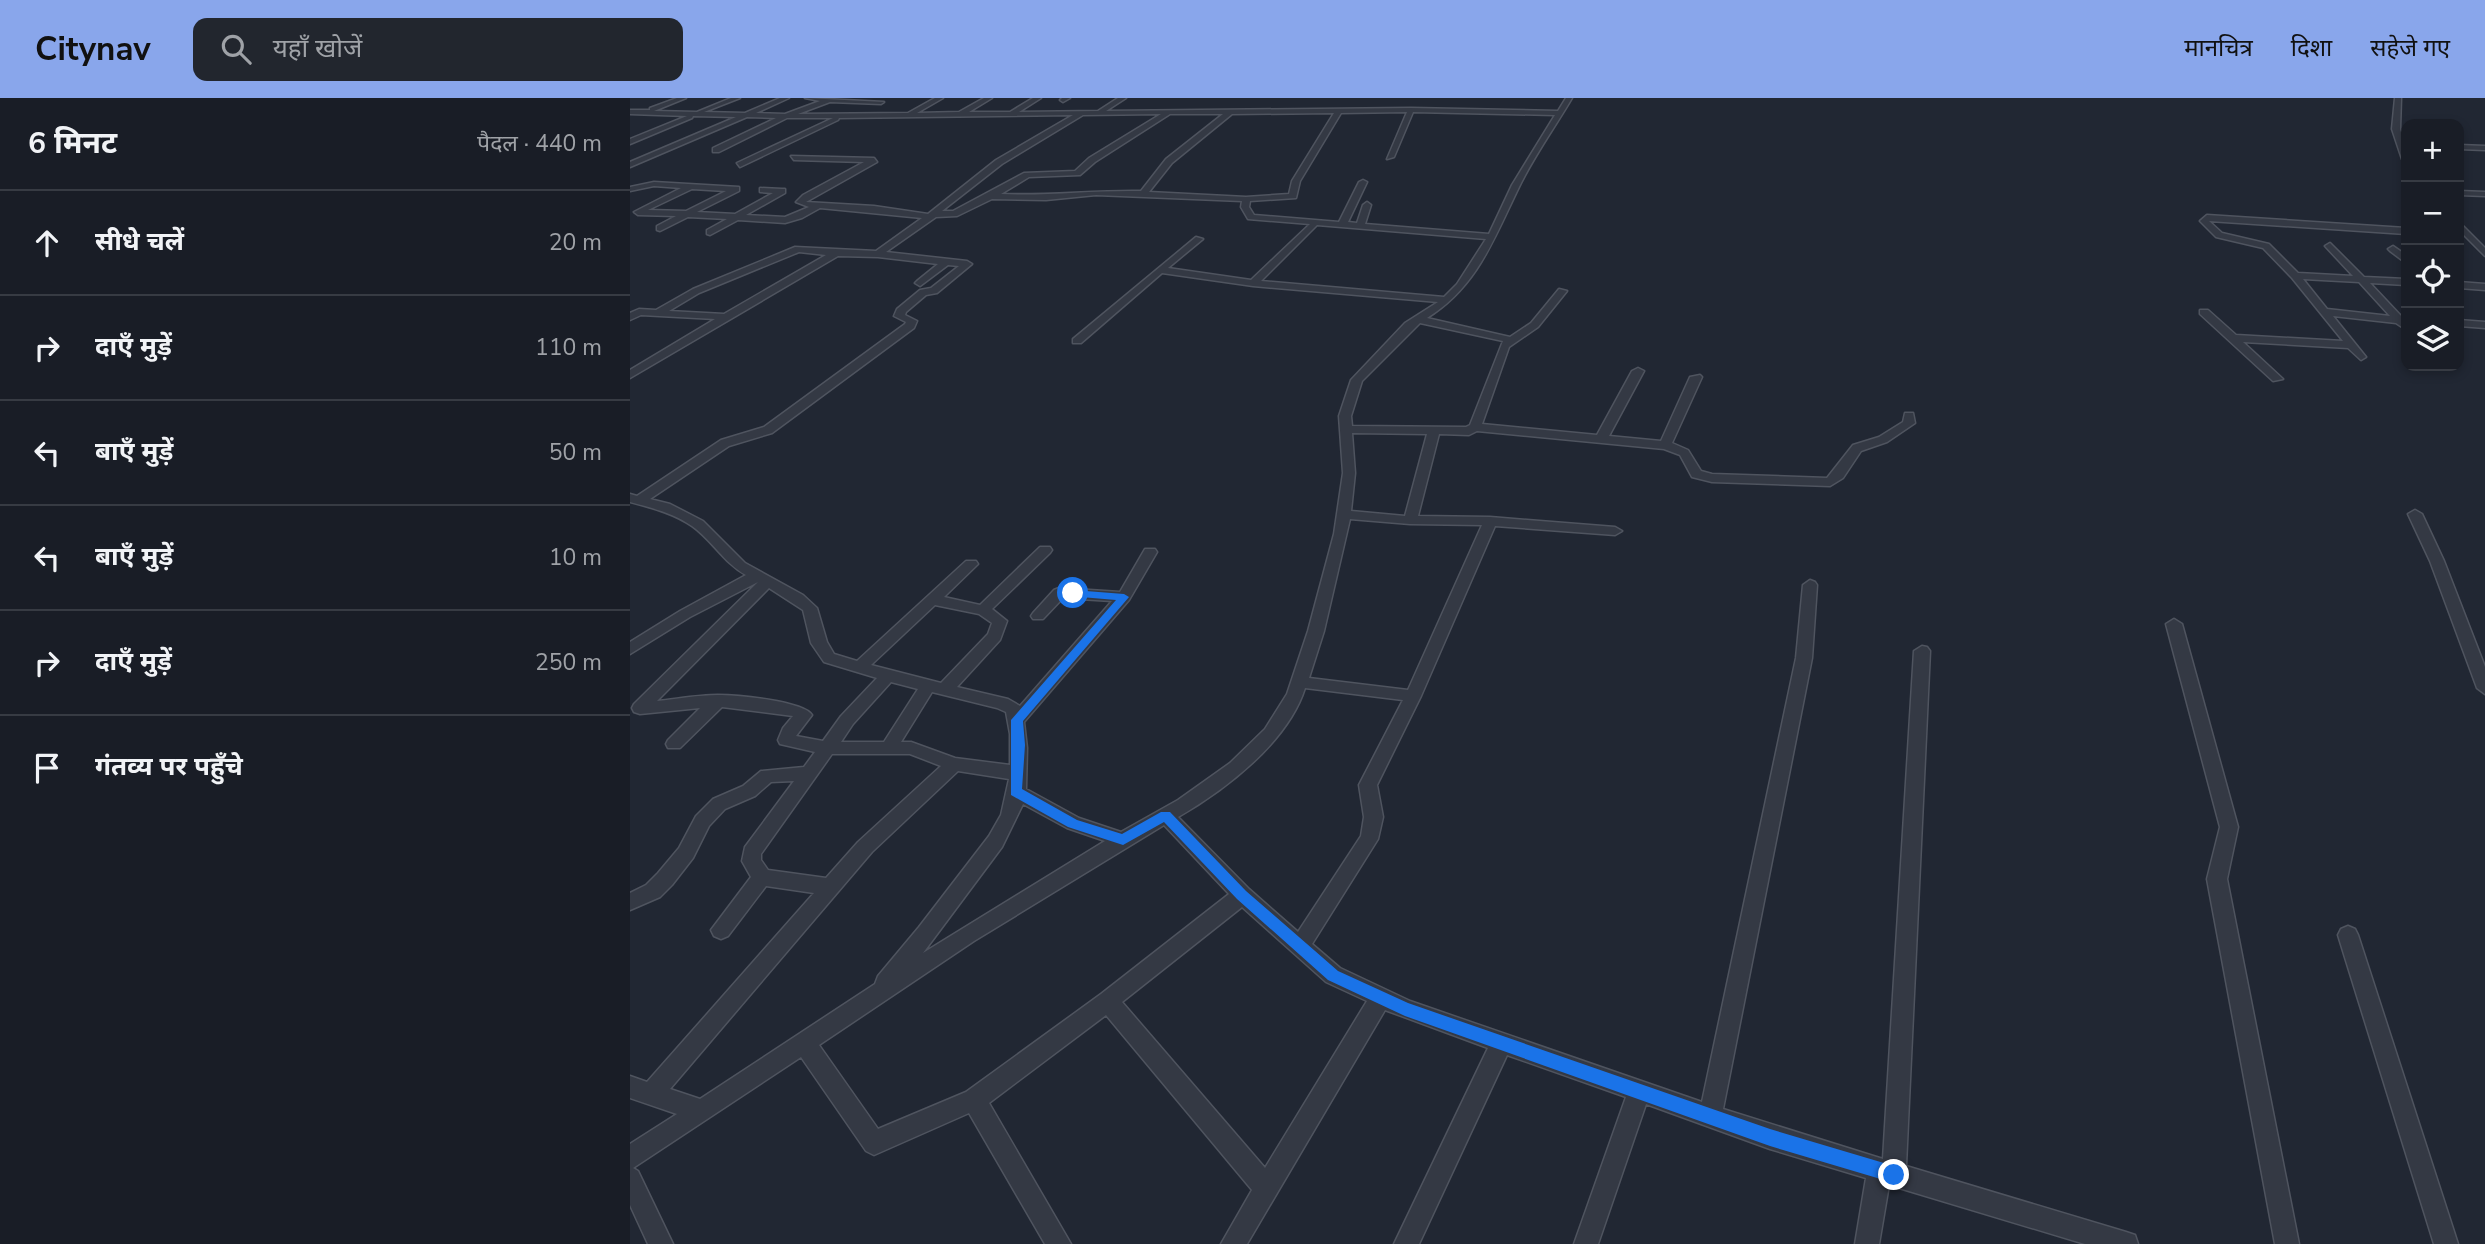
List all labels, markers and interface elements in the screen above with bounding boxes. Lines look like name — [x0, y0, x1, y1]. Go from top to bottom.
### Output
search box — [193, 18, 683, 81]
text: Citynav — [35, 27, 151, 72]
icon: search — [217, 30, 255, 68]
text: यहाँ खोजें — [273, 31, 362, 66]
text: मानचित्र — [2184, 32, 2253, 64]
text: दिशा — [2291, 32, 2332, 64]
text: सहेजे गए — [2370, 32, 2450, 64]
map controls — [2401, 119, 2464, 371]
button: + — [2401, 119, 2464, 182]
text: 6 मिनट — [28, 123, 117, 164]
text: पैदल · 440 m — [477, 128, 602, 159]
button: − — [2401, 182, 2464, 245]
icon: ahead — [28, 224, 66, 262]
text: सीधे चलें — [95, 224, 184, 259]
text: 20 m — [549, 227, 602, 258]
button: locate — [2401, 245, 2464, 308]
button: layers — [2401, 308, 2464, 371]
icon: right — [28, 329, 66, 367]
text: दाएँ मुड़ें — [95, 329, 172, 364]
text: 110 m — [535, 332, 602, 363]
icon: left — [28, 434, 66, 472]
text: बाएँ मुड़ें — [95, 434, 173, 469]
text: 50 m — [549, 437, 602, 468]
icon: left — [28, 539, 66, 577]
text: बाएँ मुड़ें — [95, 539, 173, 574]
text: 10 m — [549, 542, 602, 573]
route start — [1057, 577, 1088, 608]
icon: right — [28, 644, 66, 682]
text: दाएँ मुड़ें — [95, 644, 172, 679]
text: 250 m — [535, 647, 602, 678]
icon: arrive — [28, 749, 66, 787]
text: गंतव्य पर पहुँचे — [95, 749, 243, 784]
route end — [1878, 1159, 1909, 1190]

